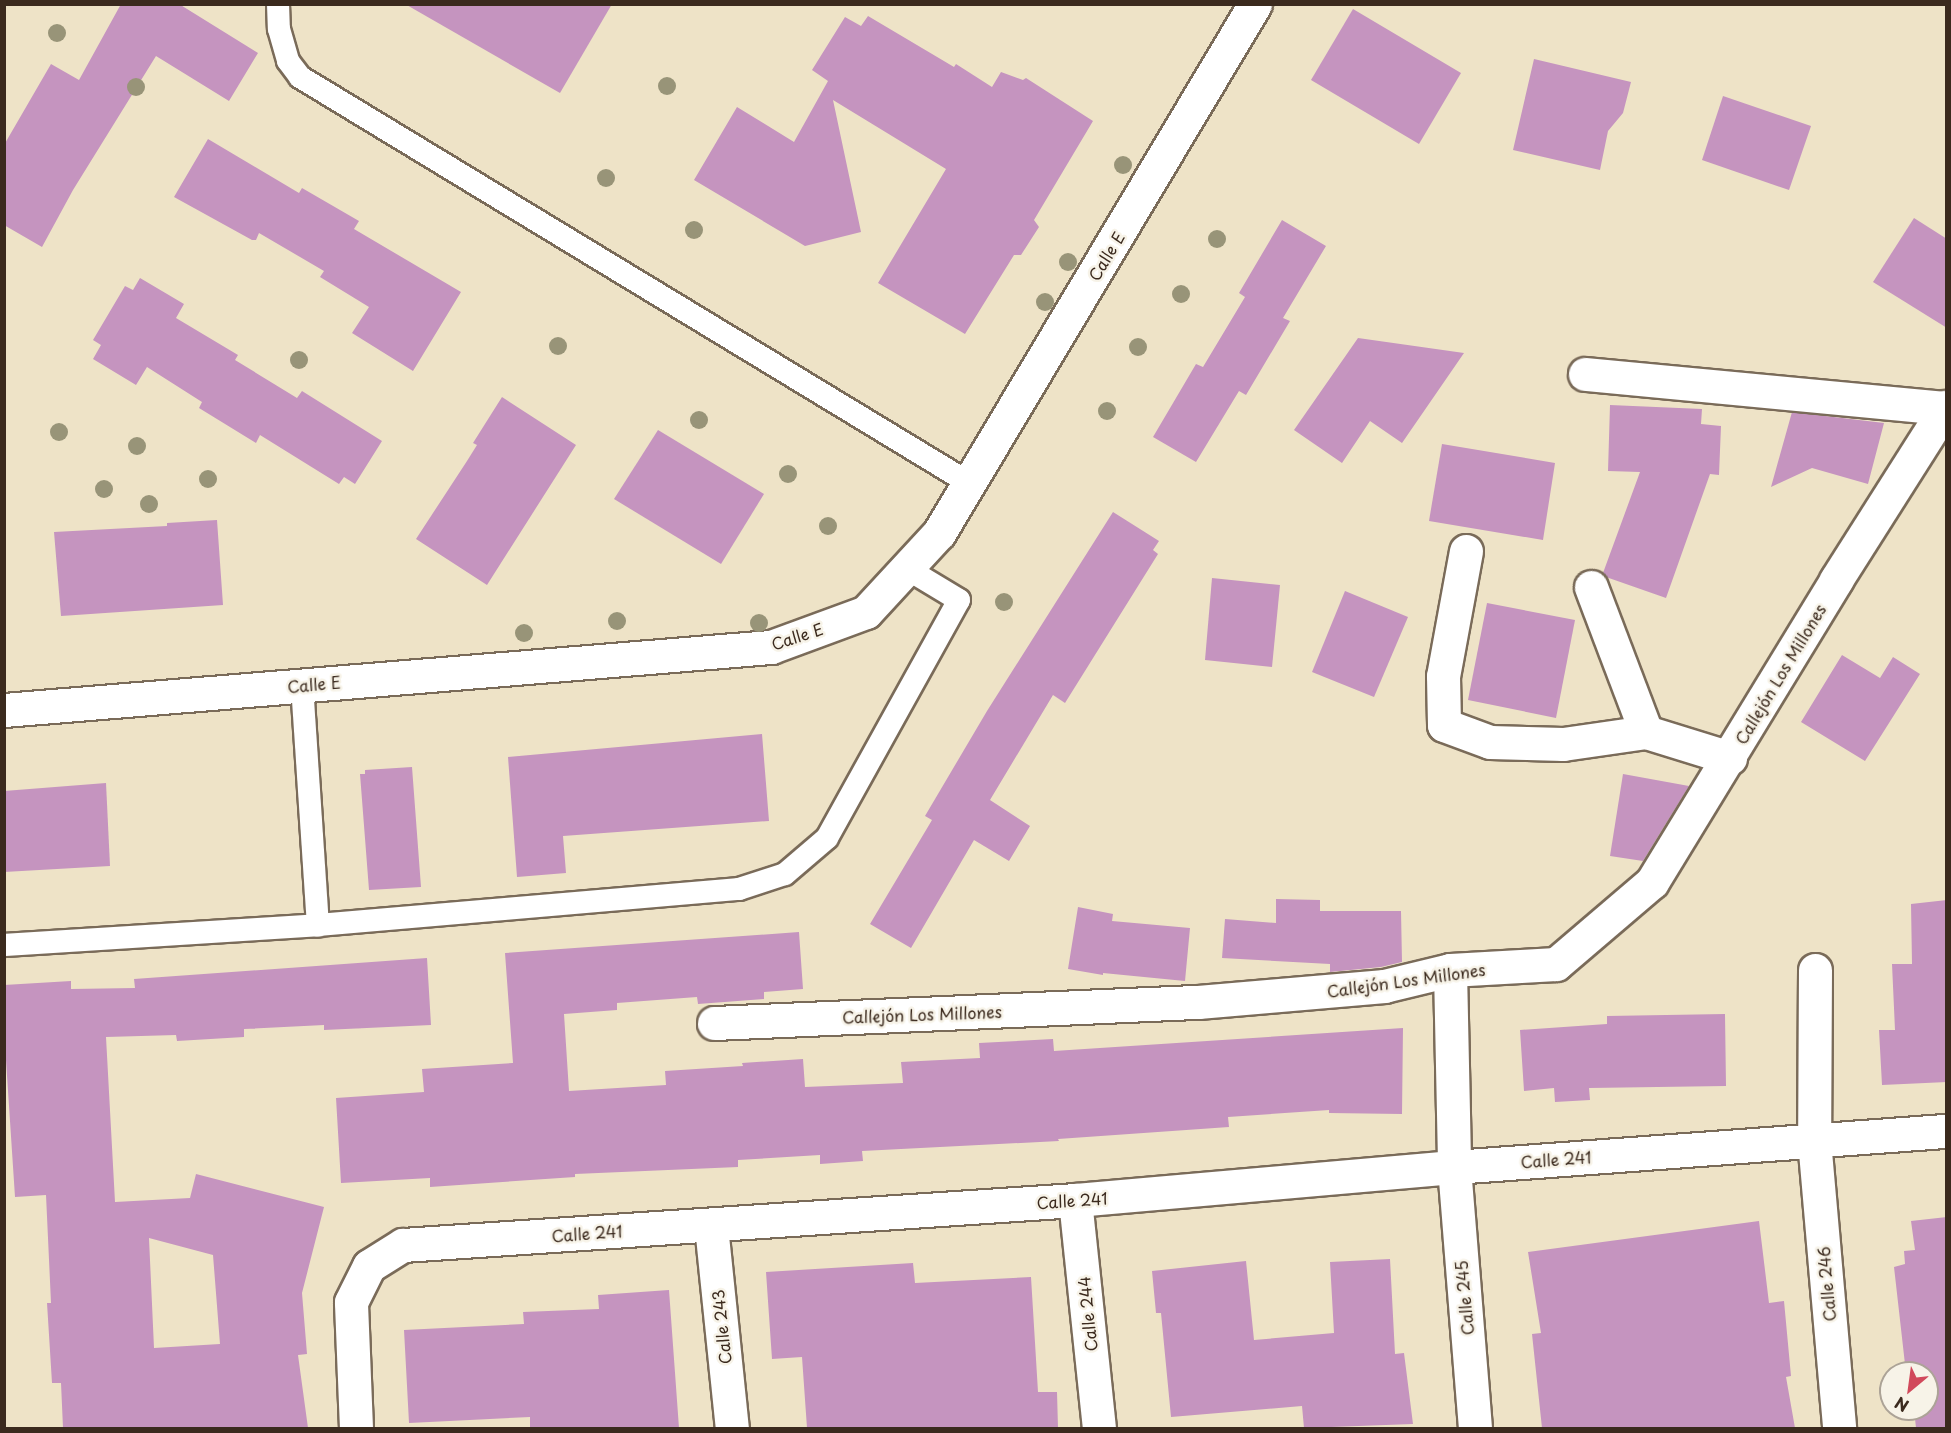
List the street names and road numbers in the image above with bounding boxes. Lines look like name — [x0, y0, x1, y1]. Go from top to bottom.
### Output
street label: Calle E — [1084, 228, 1128, 284]
street label: Callejón Los Millones — [1731, 600, 1829, 748]
street label: Calle E — [768, 618, 826, 654]
street label: Calle E — [286, 672, 342, 696]
street label: Callejón Los Millones — [1325, 959, 1487, 1001]
street label: Callejón Los Millones — [842, 1002, 1002, 1026]
street label: Calle 241 — [1519, 1147, 1593, 1171]
street label: Calle 241 — [1035, 1188, 1109, 1212]
street label: Calle 241 — [550, 1221, 624, 1245]
street label: Calle 246 — [1813, 1245, 1839, 1323]
street label: Calle 245 — [1451, 1260, 1477, 1336]
street label: Calle 244 — [1073, 1275, 1101, 1353]
street label: Calle 243 — [707, 1288, 735, 1366]

